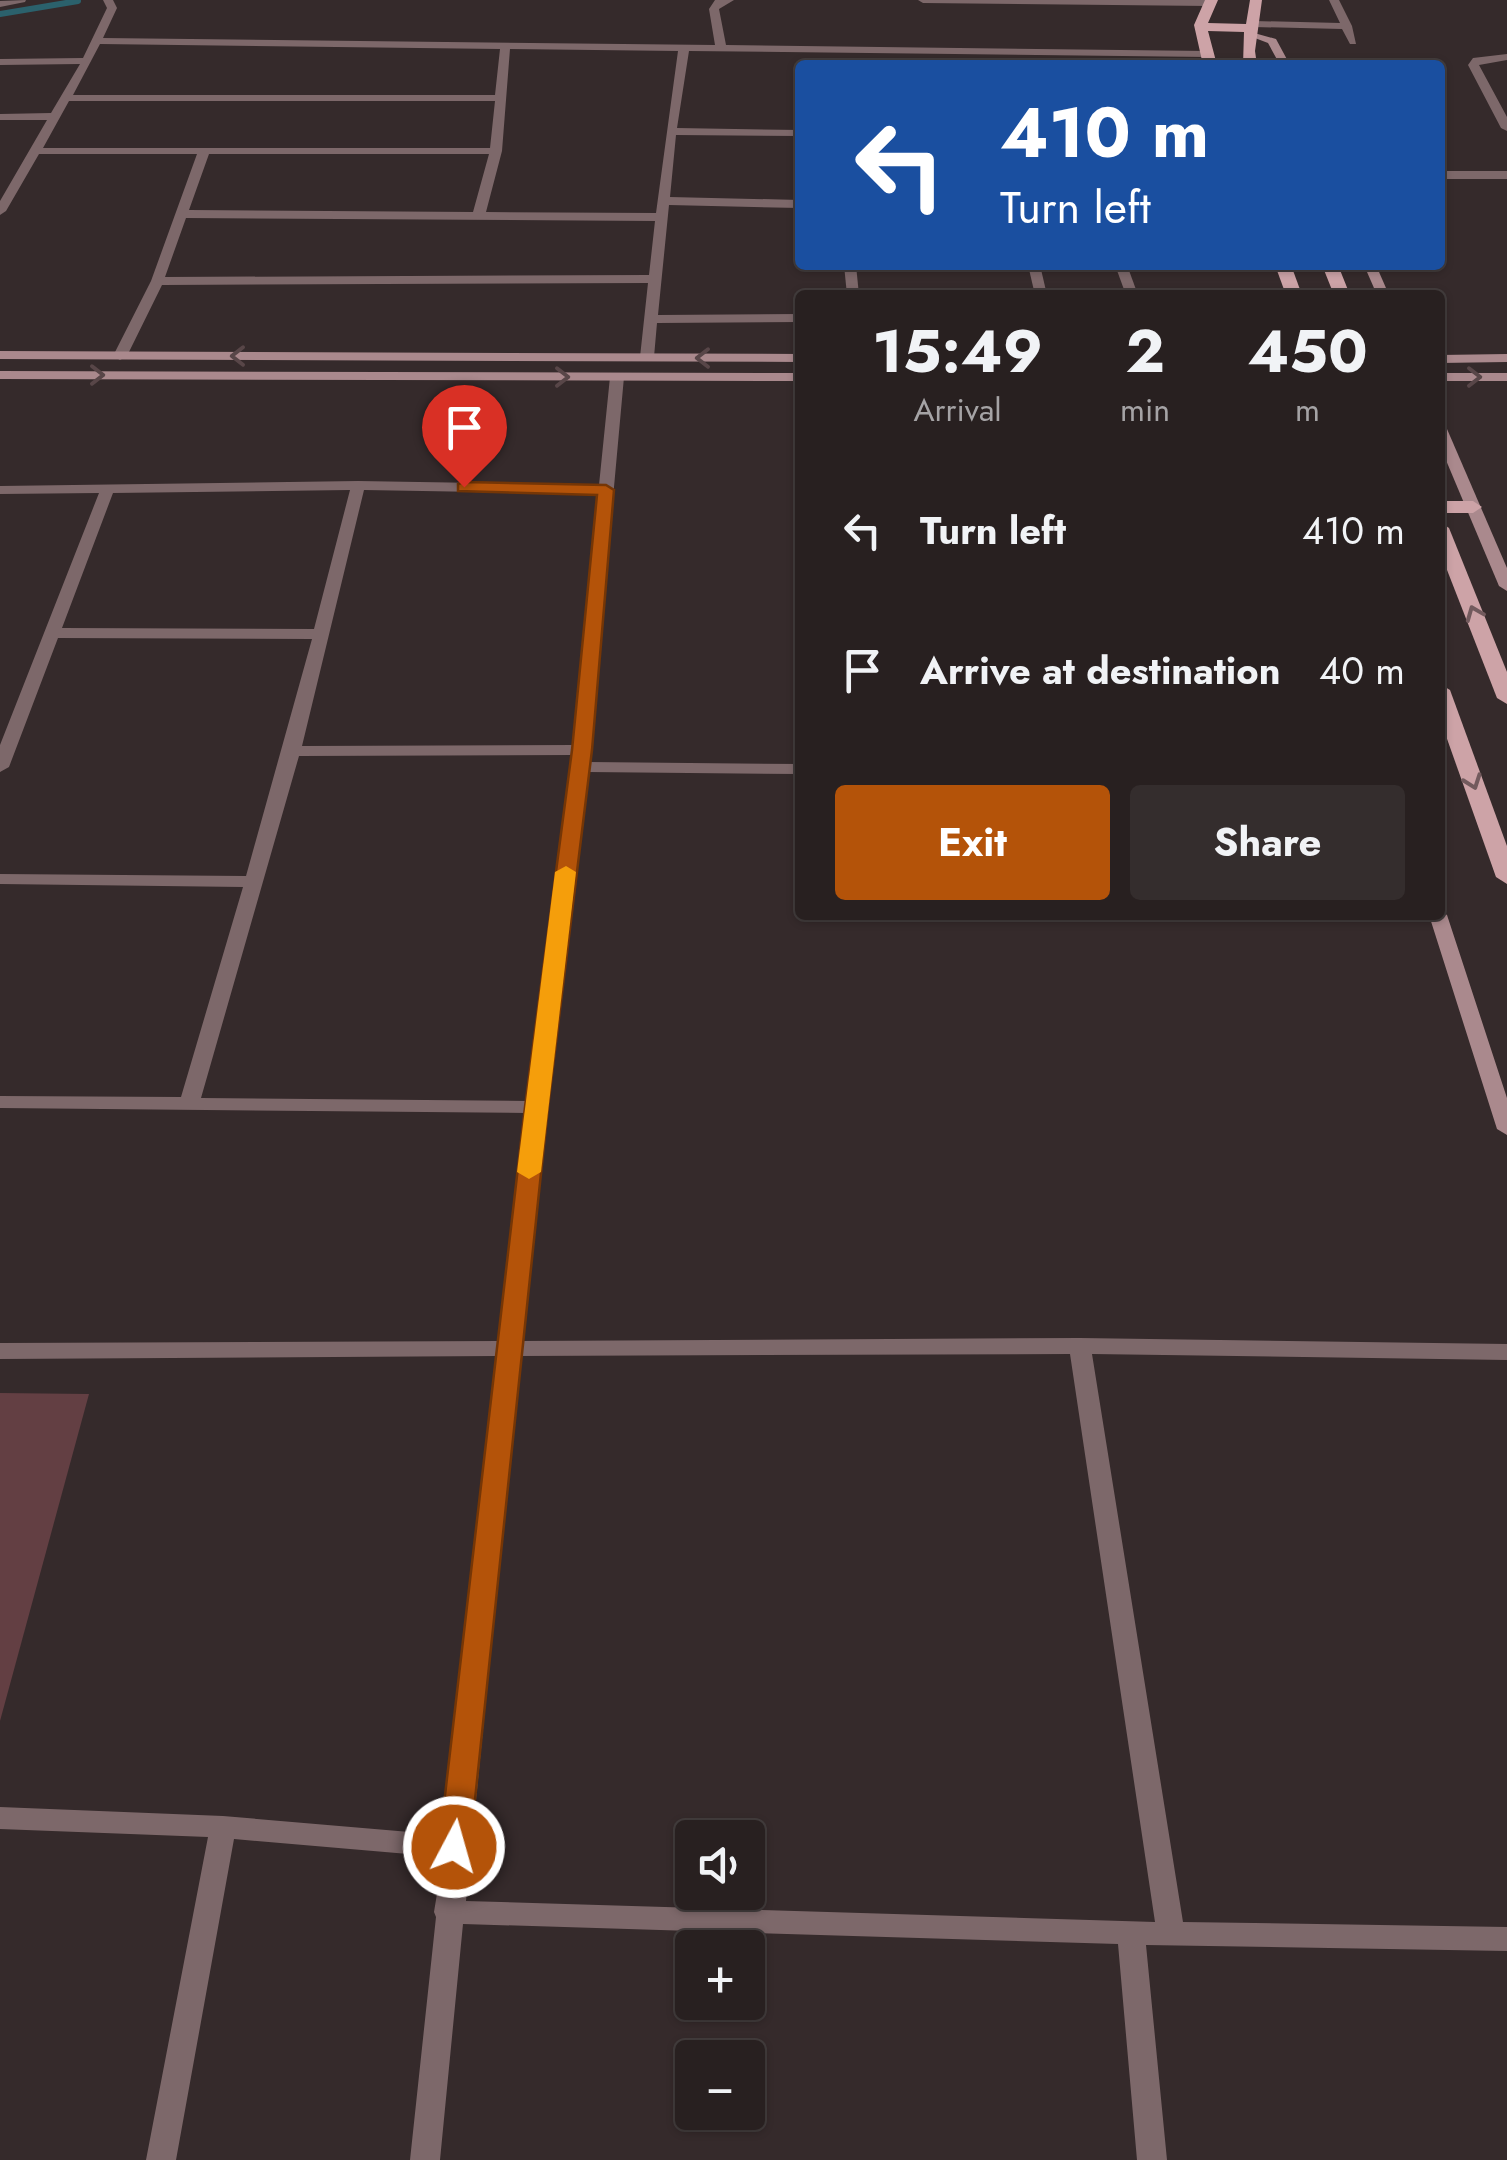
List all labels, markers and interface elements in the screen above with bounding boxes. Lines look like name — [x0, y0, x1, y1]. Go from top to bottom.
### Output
text: 410 m — [1000, 82, 1209, 183]
icon: left — [835, 100, 965, 230]
text: Turn left — [1000, 175, 1151, 240]
text: 15:49 — [872, 308, 1043, 395]
text: 2 — [1125, 308, 1165, 395]
text: 450 — [1247, 308, 1368, 395]
one-way arrow — [229, 345, 244, 367]
one-way arrow — [694, 347, 710, 369]
one-way arrow — [90, 364, 106, 386]
one-way arrow — [1466, 366, 1482, 388]
one-way arrow — [555, 367, 571, 388]
pin — [422, 385, 507, 488]
text: Arrival — [913, 387, 1002, 433]
text: min — [1120, 387, 1170, 433]
text: m — [1295, 387, 1320, 433]
icon: arrive — [437, 400, 492, 455]
icon: left — [835, 503, 890, 558]
text: Turn left — [920, 503, 1066, 558]
text: 410 m — [1302, 503, 1405, 558]
one-way arrow — [1465, 605, 1485, 623]
icon: arrive — [835, 643, 890, 698]
text: Arrive at destination — [920, 643, 1281, 698]
text: 40 m — [1319, 643, 1405, 698]
one-way arrow — [1461, 773, 1482, 790]
button: Exit — [835, 785, 1110, 900]
button: Share — [1130, 785, 1405, 900]
position arrow — [402, 1795, 506, 1899]
map controls — [675, 1820, 765, 2130]
button: sound — [675, 1820, 765, 1910]
button: + — [675, 1930, 765, 2020]
button: − — [675, 2040, 765, 2130]

